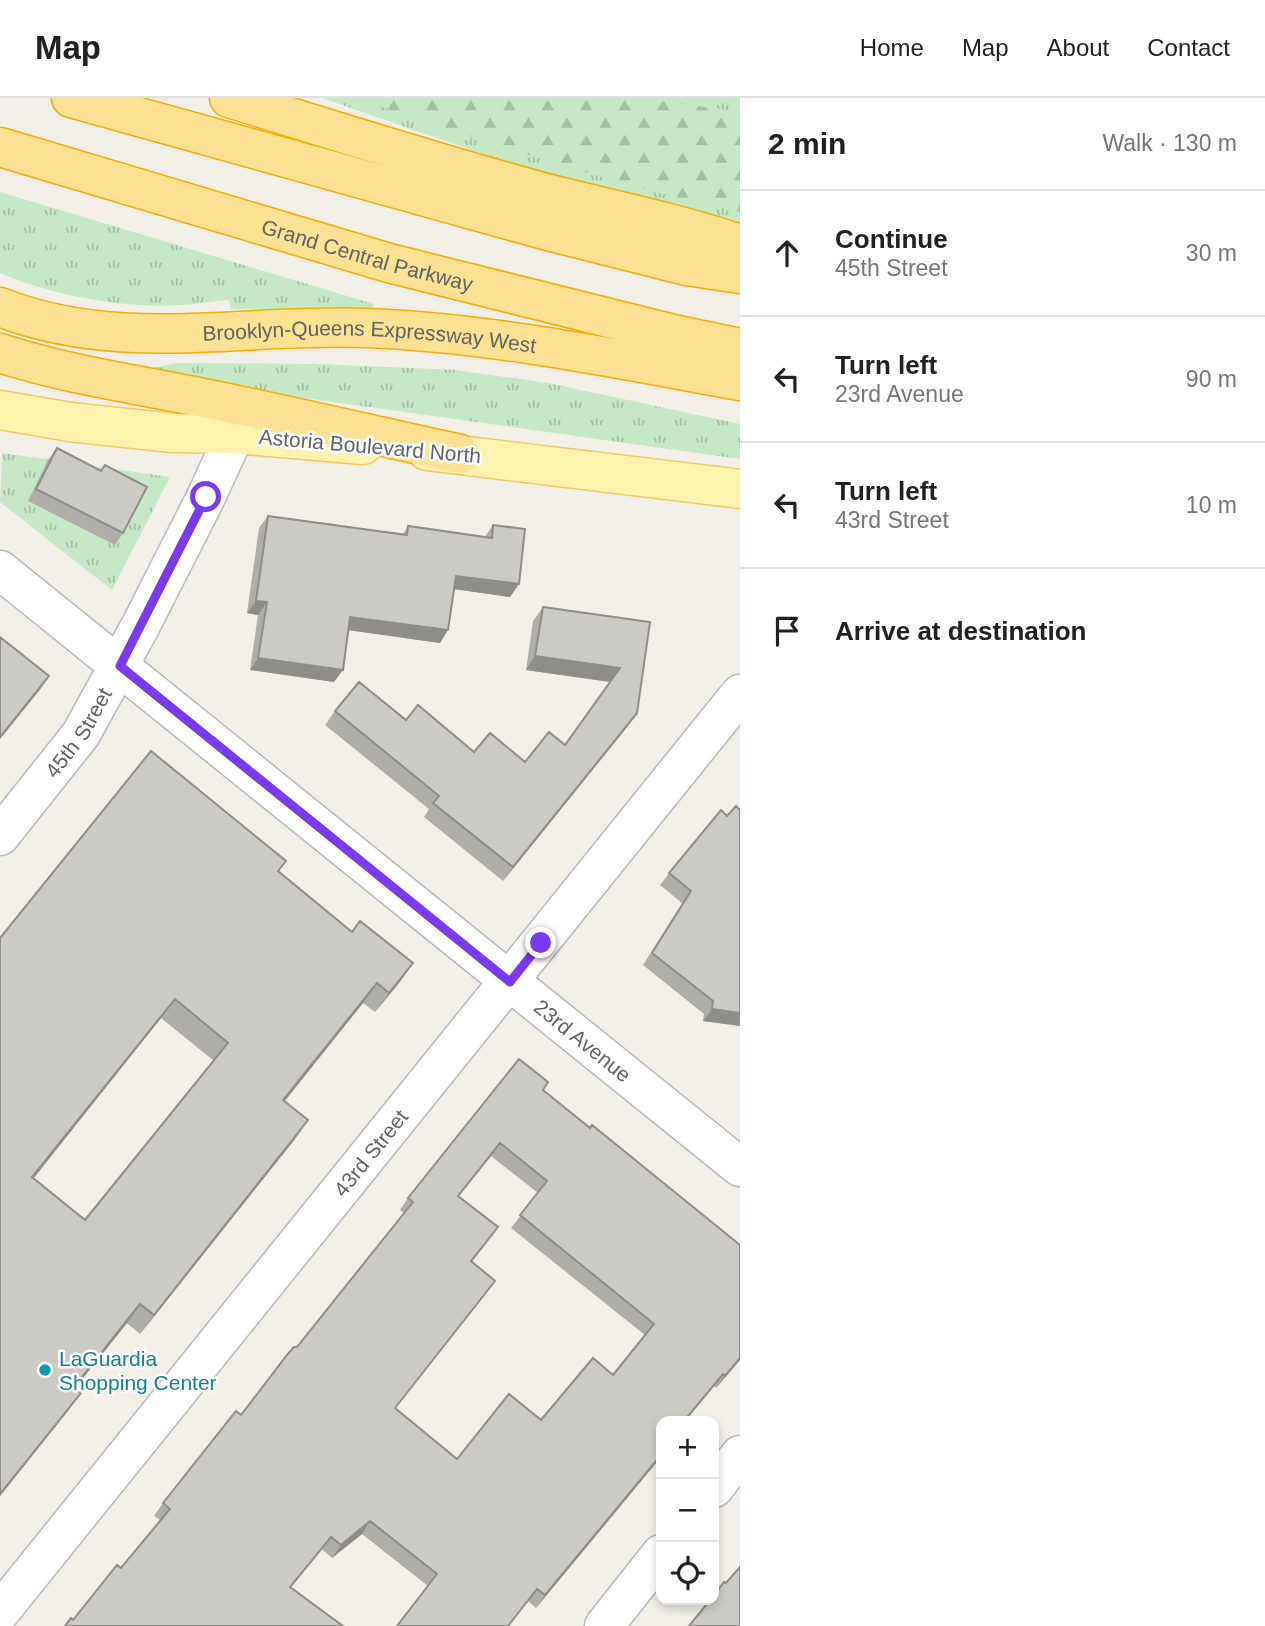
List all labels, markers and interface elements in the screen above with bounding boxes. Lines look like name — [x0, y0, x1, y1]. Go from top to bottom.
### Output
text: Map — [35, 29, 101, 66]
text: Home — [860, 34, 924, 61]
text: Map — [962, 34, 1009, 61]
text: About — [1047, 34, 1109, 61]
text: Contact — [1147, 34, 1230, 61]
text: 2 min — [768, 127, 846, 160]
text: Walk · 130 m — [1102, 130, 1237, 156]
street label: Grand Central Parkway — [259, 214, 476, 295]
text: Continue — [835, 224, 948, 254]
icon: ahead — [768, 234, 806, 272]
text: 30 m — [1186, 240, 1237, 266]
text: 45th Street — [835, 255, 948, 281]
street label: Brooklyn-Queens Expressway West — [202, 316, 538, 357]
text: Turn left — [835, 350, 937, 380]
icon: left — [768, 360, 806, 398]
text: 90 m — [1186, 366, 1237, 392]
text: 23rd Avenue — [835, 381, 964, 407]
street label: Astoria Boulevard North — [258, 425, 482, 467]
text: Turn left — [835, 476, 937, 506]
route start — [190, 481, 221, 512]
icon: left — [768, 486, 806, 524]
text: 10 m — [1186, 492, 1237, 518]
text: 43rd Street — [835, 507, 949, 533]
icon: arrive — [768, 612, 806, 650]
text: Arrive at destination — [835, 616, 1086, 646]
street label: 45th Street — [40, 683, 116, 782]
route end — [525, 927, 556, 958]
street label: 23rd Avenue — [530, 994, 636, 1086]
street label: 43rd Street — [329, 1105, 412, 1200]
place label: LaGuardia Shopping Center — [59, 1347, 217, 1394]
marker: LaGuardia Shopping Center — [37, 1362, 53, 1378]
map controls — [656, 1416, 719, 1605]
button: + — [656, 1416, 719, 1479]
button: − — [656, 1479, 719, 1542]
button: locate — [656, 1542, 719, 1605]

